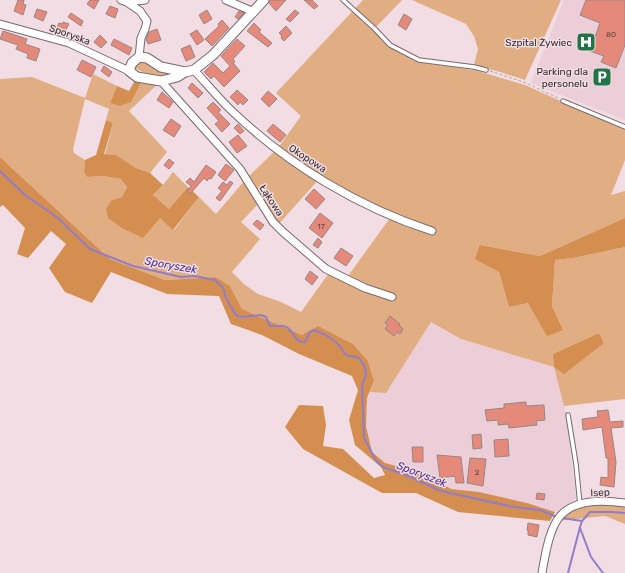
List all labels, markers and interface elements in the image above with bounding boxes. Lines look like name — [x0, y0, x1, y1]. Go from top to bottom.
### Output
street label: Sporyska — [48, 22, 92, 48]
house number: 80 — [606, 30, 616, 39]
hospital icon: Szpital Żywiec — [575, 31, 597, 53]
place label: Szpital Żywiec — [505, 37, 572, 49]
place label: Parking dla personelu — [536, 66, 588, 90]
parking icon: Parking dla personelu — [591, 66, 613, 88]
street label: Okopowa — [286, 142, 328, 175]
street label: Łąkowa — [257, 183, 286, 219]
house number: 17 — [317, 222, 325, 231]
water label: Sporyszek — [144, 255, 198, 277]
water label: Sporyszek — [395, 459, 449, 490]
house number: 2 — [475, 468, 480, 477]
street label: Isep — [590, 487, 610, 499]

